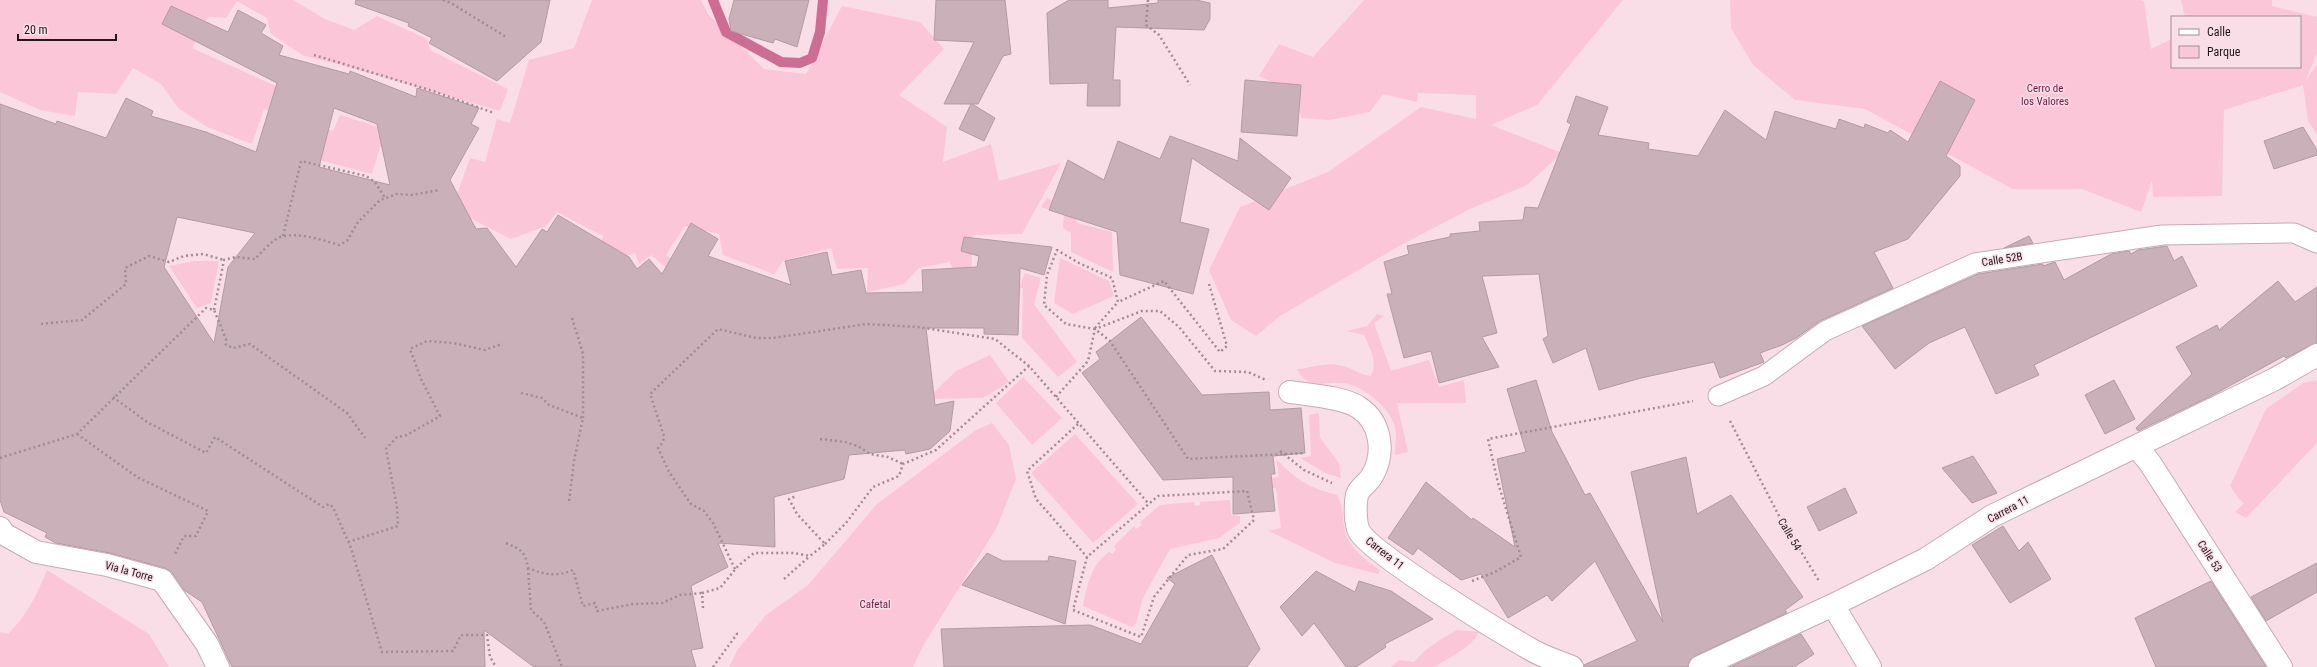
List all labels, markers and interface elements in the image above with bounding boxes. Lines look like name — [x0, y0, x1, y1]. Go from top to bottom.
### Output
scale bar — [18, 16, 116, 42]
legend — [2171, 16, 2301, 68]
text: 20 m — [24, 23, 48, 37]
text: Calle — [2207, 25, 2231, 39]
text: Parque — [2207, 45, 2241, 59]
park label: Cerro de los Valores — [2021, 82, 2069, 108]
street label: Calle 52B — [1981, 250, 2023, 269]
street label: Carrera 11 — [1985, 493, 2031, 526]
street label: Calle 54 — [1775, 516, 1804, 553]
street label: Carrera 11 — [1363, 534, 1406, 572]
street label: Calle 53 — [2195, 538, 2225, 575]
street label: Via la Torre — [103, 559, 154, 584]
park label: Cafetal — [859, 598, 891, 611]

